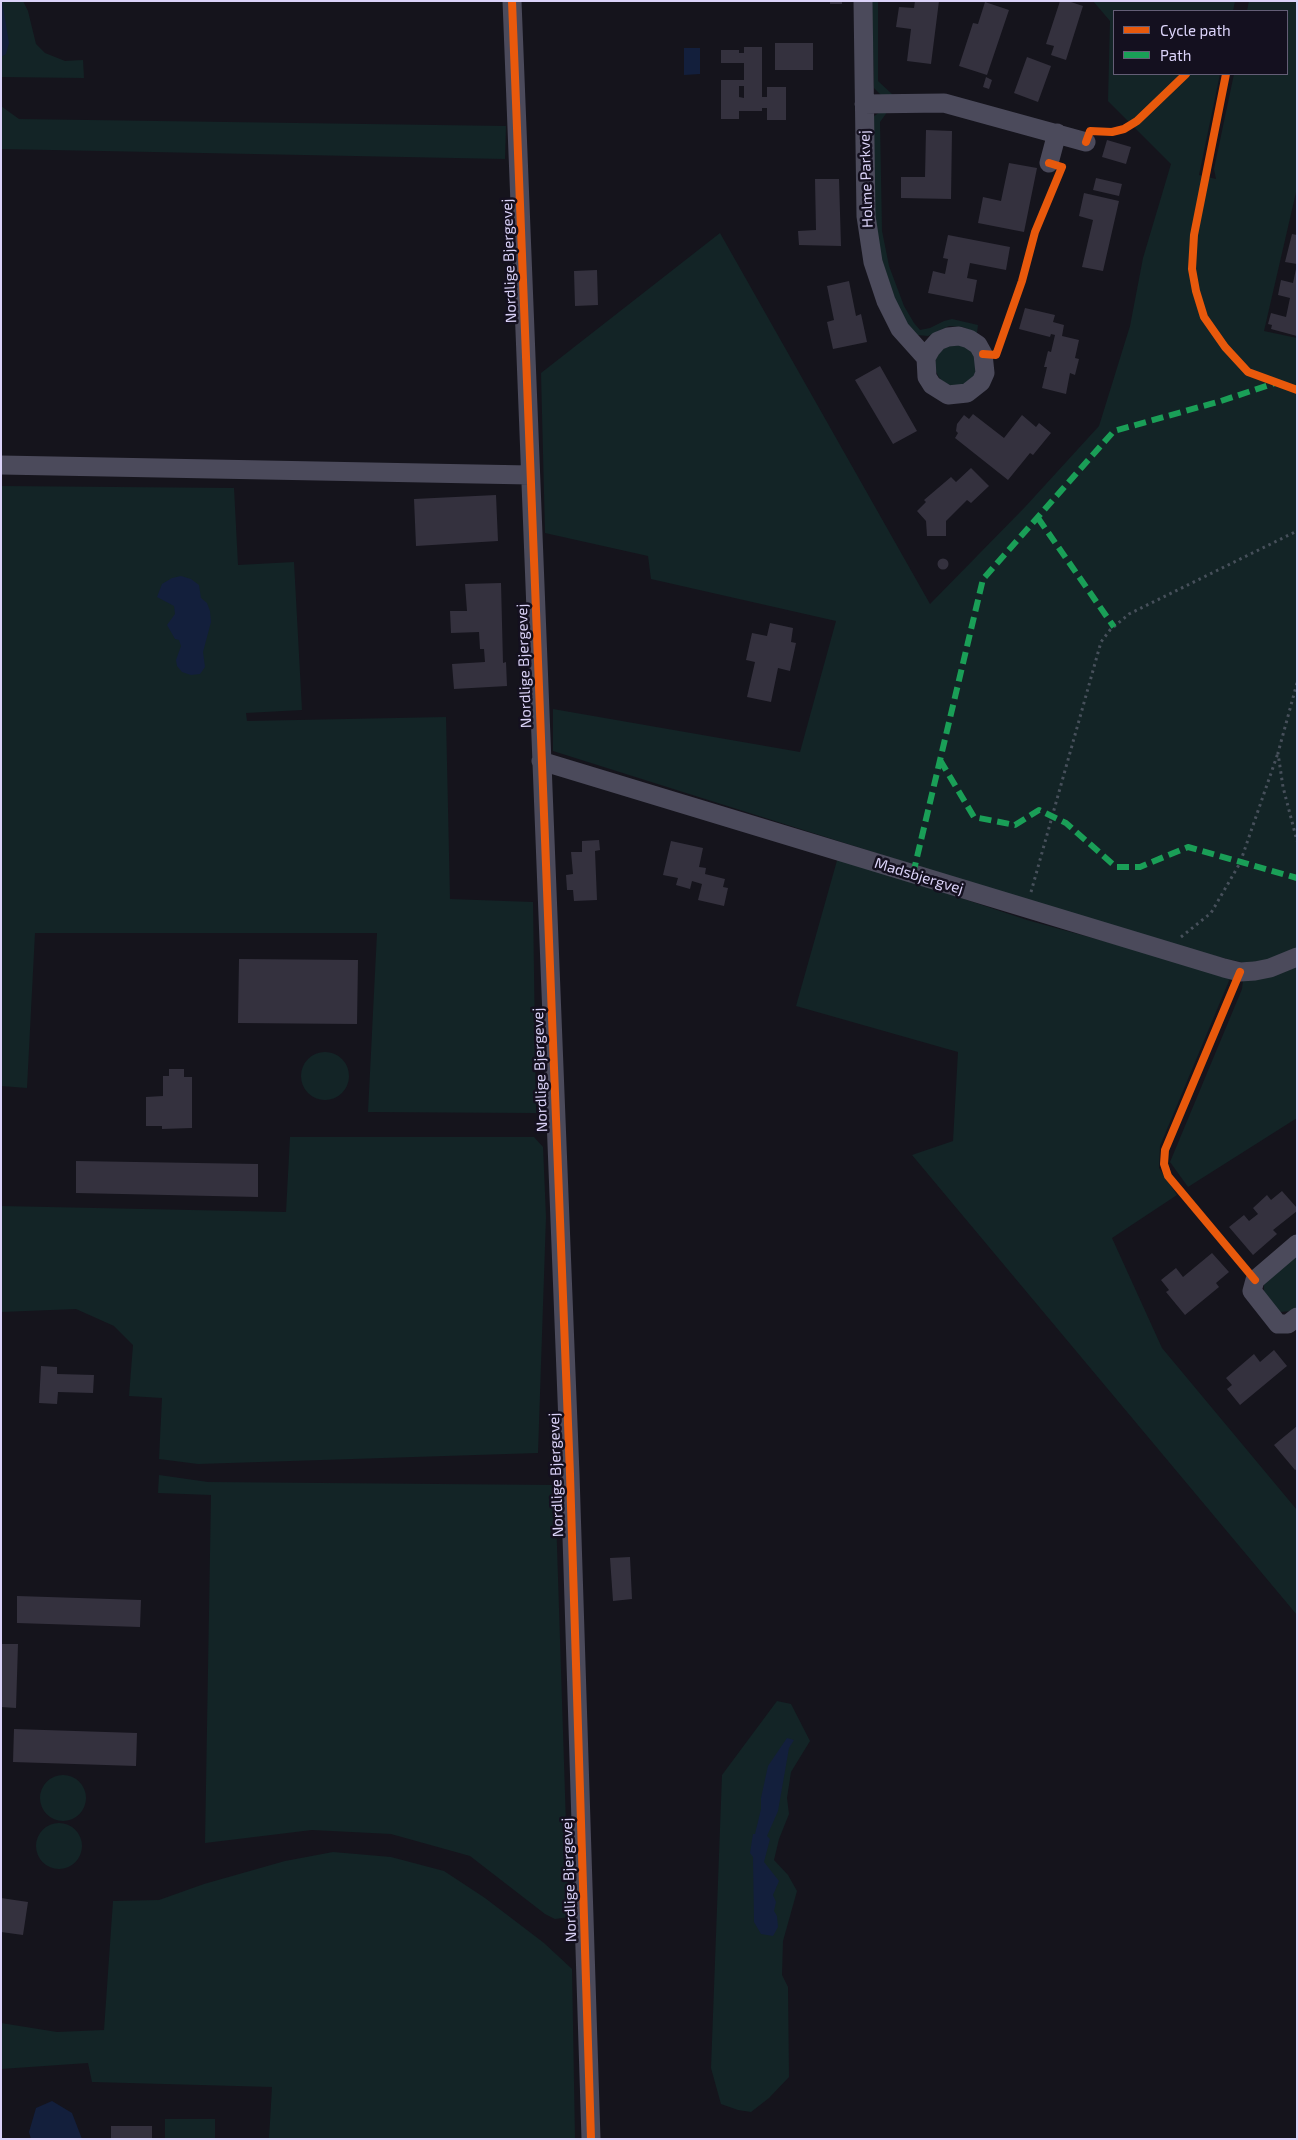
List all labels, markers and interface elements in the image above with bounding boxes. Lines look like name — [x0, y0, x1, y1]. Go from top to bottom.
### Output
legend — [1113, 10, 1288, 75]
text: Cycle path — [1160, 21, 1231, 39]
text: Path — [1160, 46, 1191, 64]
street label: Holme Parkvej — [855, 130, 877, 228]
street label: Nordlige Bjergevej — [498, 198, 520, 324]
street label: Nordlige Bjergevej — [513, 603, 535, 729]
street label: Madsbjergvej — [872, 854, 966, 898]
street label: Nordlige Bjergevej — [529, 1007, 551, 1133]
street label: Nordlige Bjergevej — [545, 1412, 567, 1538]
street label: Nordlige Bjergevej — [558, 1817, 580, 1943]

